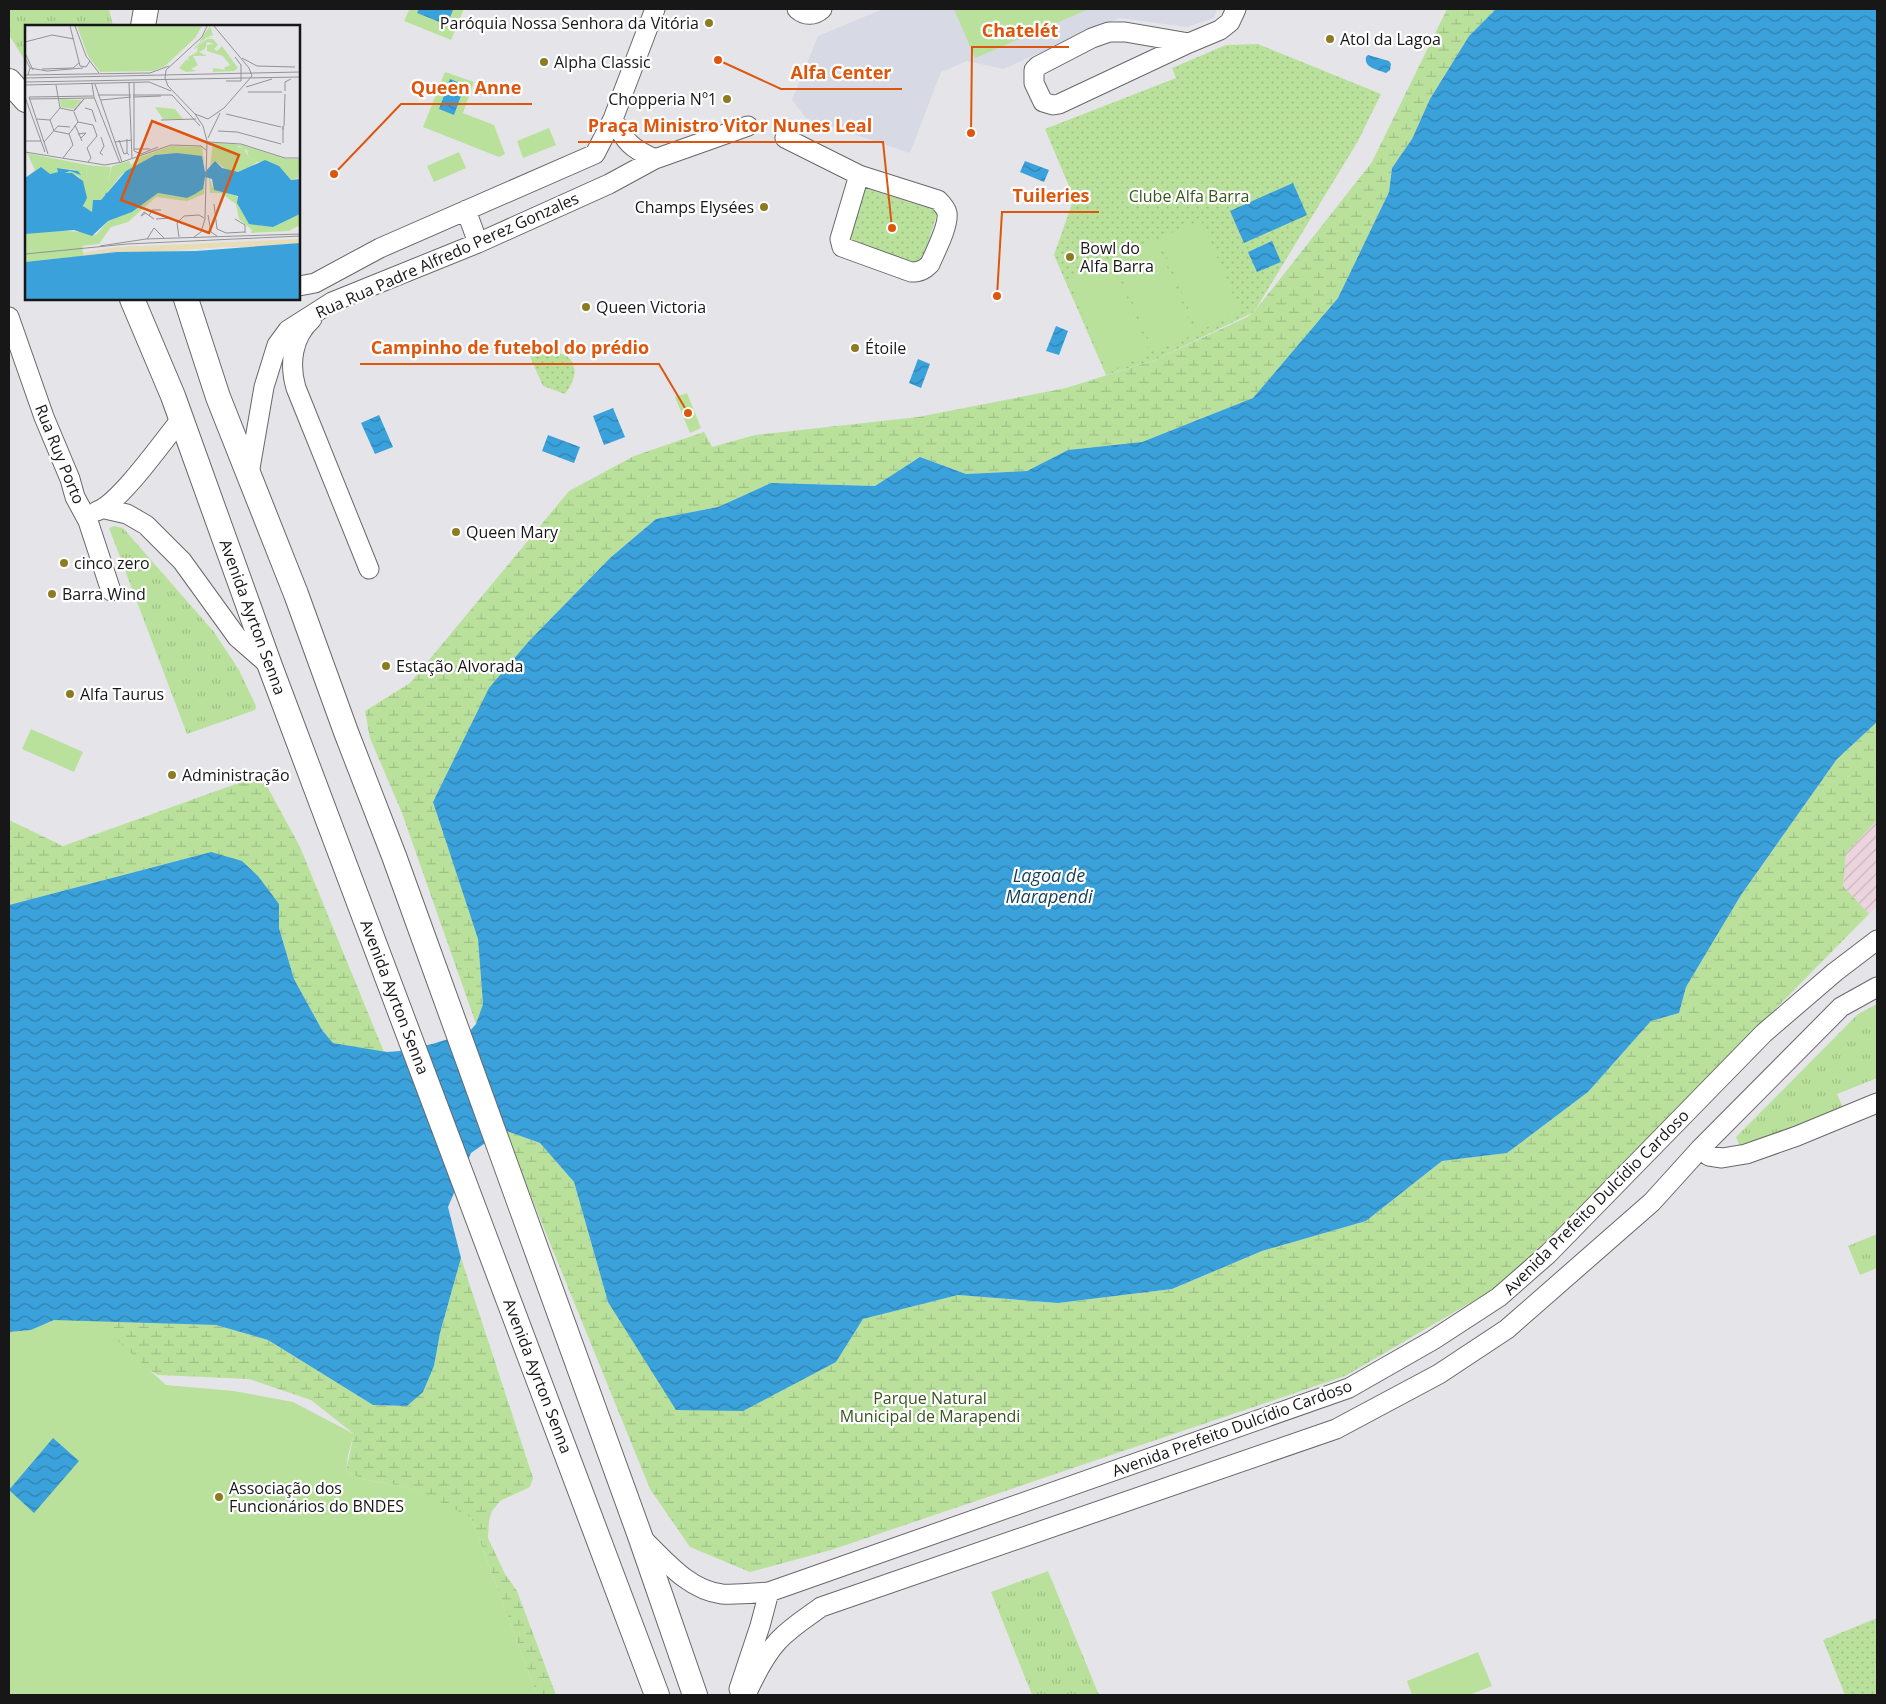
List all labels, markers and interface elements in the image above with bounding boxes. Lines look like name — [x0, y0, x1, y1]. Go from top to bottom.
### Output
place label: Paróquia Nossa Senhora da Vitória — [440, 12, 699, 34]
callout: Chatelét — [972, 14, 1069, 47]
marker: Paróquia Nossa Senhora da Vitória — [703, 17, 715, 29]
text: Chatelét — [982, 18, 1058, 42]
inset map — [25, 25, 300, 300]
place label: Atol da Lagoa — [1340, 28, 1441, 50]
marker: Atol da Lagoa — [1324, 33, 1336, 45]
place label: Alpha Classic — [554, 51, 651, 73]
marker: Alpha Classic — [538, 56, 550, 68]
callout: Alfa Center — [781, 56, 902, 89]
text: Alfa Center — [791, 60, 892, 84]
callout: Queen Anne — [401, 71, 532, 104]
text: Queen Anne — [411, 75, 521, 99]
place label: Chopperia Nº1 — [608, 88, 717, 110]
marker: Chopperia Nº1 — [721, 93, 733, 105]
callout: Praça Ministro Vitor Nunes Leal — [578, 109, 883, 142]
text: Praça Ministro Vitor Nunes Leal — [588, 113, 872, 137]
callout: Tuileries — [1002, 179, 1099, 212]
text: Tuileries — [1012, 183, 1090, 207]
park label: Clube Alfa Barra — [1129, 185, 1249, 207]
street label: Rua Rua Padre Alfredo Perez Gonzales — [312, 187, 582, 323]
place label: Champs Elysées — [635, 196, 754, 218]
marker: Champs Elysées — [758, 201, 770, 213]
place label: Bowl do Alfa Barra — [1080, 237, 1154, 277]
marker: Bowl do Alfa Barra — [1064, 251, 1076, 263]
place label: Queen Victoria — [596, 296, 706, 318]
marker: Queen Victoria — [580, 301, 592, 313]
callout: Campinho de futebol do prédio — [360, 331, 659, 364]
text: Campinho de futebol do prédio — [371, 335, 649, 359]
place label: Étoile — [865, 337, 906, 359]
marker: Étoile — [849, 342, 861, 354]
street label: Rua Ruy Porto — [30, 401, 90, 507]
place label: Queen Mary — [466, 521, 559, 543]
marker: Queen Mary — [450, 526, 462, 538]
street label: Avenida Ayrton Senna — [215, 536, 291, 698]
place label: cinco zero — [74, 552, 150, 574]
marker: cinco zero — [58, 557, 70, 569]
place label: Barra Wind — [62, 583, 146, 605]
marker: Barra Wind — [46, 588, 58, 600]
place label: Estação Alvorada — [396, 655, 523, 677]
marker: Estação Alvorada — [380, 660, 392, 672]
place label: Alfa Taurus — [80, 683, 164, 705]
marker: Alfa Taurus — [64, 688, 76, 700]
place label: Administração — [182, 764, 290, 786]
marker: Administração — [166, 769, 178, 781]
water label: Lagoa de Marapendi — [1005, 863, 1093, 908]
street label: Avenida Ayrton Senna — [355, 916, 435, 1078]
street label: Avenida Prefeito Dulcídio Cardoso — [1499, 1105, 1693, 1299]
street label: Avenida Ayrton Senna — [498, 1295, 578, 1457]
street label: Avenida Prefeito Dulcídio Cardoso — [1109, 1374, 1355, 1482]
park label: Parque Natural Municipal de Marapendi — [840, 1387, 1020, 1427]
place label: Associação dos Funcionários do BNDES — [229, 1477, 404, 1517]
marker: Associação dos Funcionários do BNDES — [213, 1491, 225, 1503]

